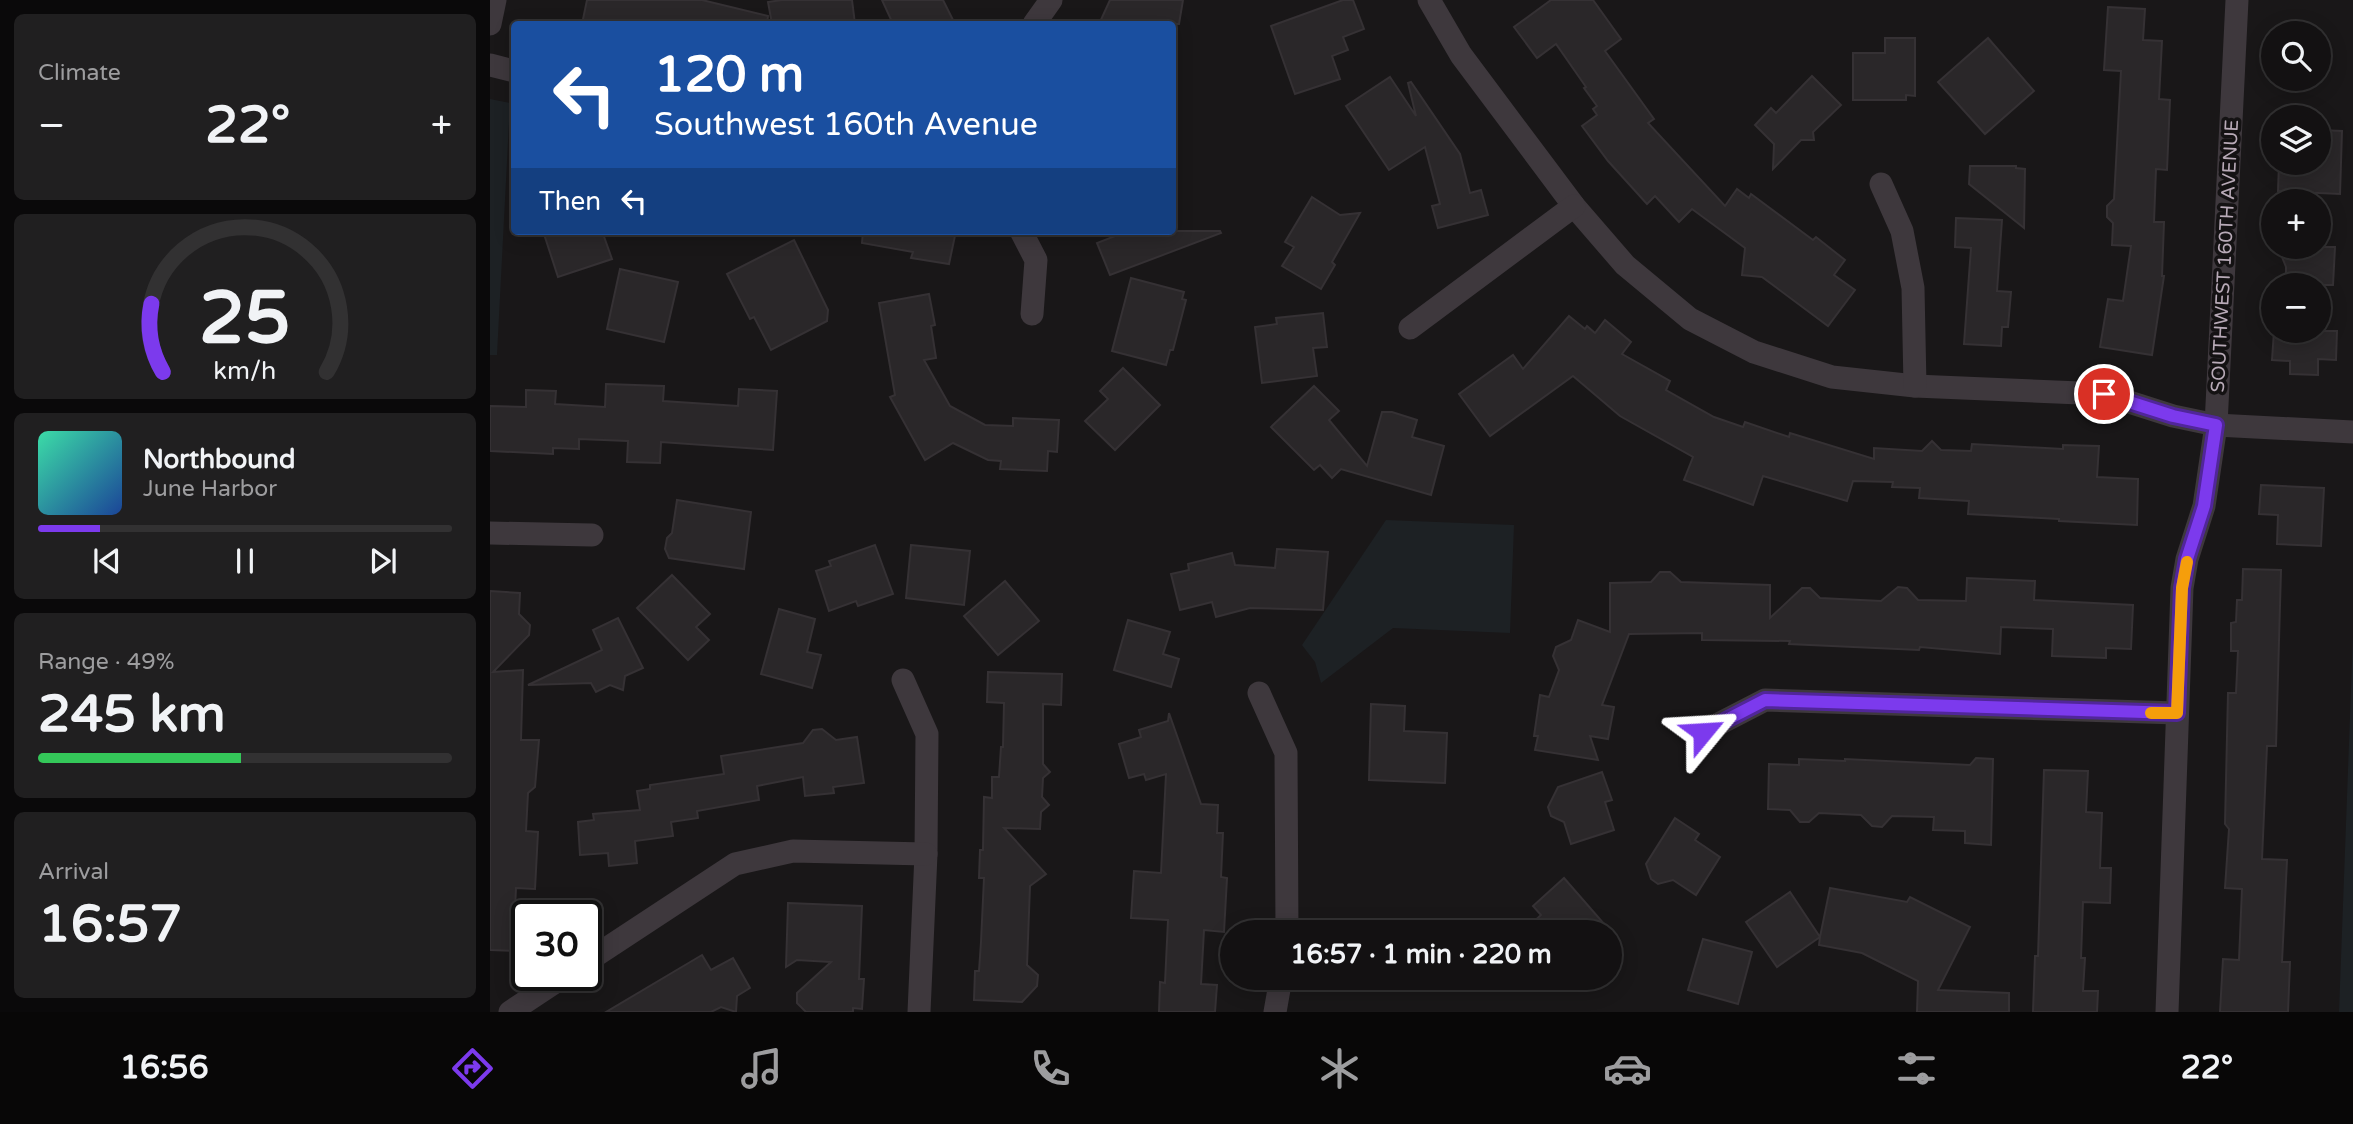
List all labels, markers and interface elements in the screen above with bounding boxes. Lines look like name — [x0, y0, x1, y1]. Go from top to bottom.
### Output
map controls — [2261, 21, 2331, 343]
button: search — [2261, 21, 2331, 91]
text: 120 m — [654, 46, 804, 105]
icon: left — [539, 49, 630, 140]
text: Climate — [38, 59, 121, 87]
text: 22° — [205, 94, 290, 157]
text: − — [38, 103, 65, 149]
text: + — [431, 103, 452, 149]
button: layers — [2261, 105, 2331, 175]
text: Southwest 160th Avenue — [654, 106, 1038, 144]
street label: SOUTHWEST 160TH AVENUE — [2207, 119, 2243, 393]
icon: left — [615, 182, 653, 220]
text: Then — [539, 186, 601, 217]
button: + — [2261, 189, 2331, 259]
button: − — [2261, 273, 2331, 343]
text: 25 — [199, 276, 291, 364]
text: km/h — [214, 356, 276, 386]
pin — [2074, 364, 2134, 424]
icon: arrive — [2085, 375, 2123, 413]
text: Northbound — [143, 444, 295, 475]
text: June Harbor — [143, 475, 277, 503]
icon: previous — [88, 542, 126, 580]
icon: pause — [226, 542, 264, 580]
icon: next — [364, 542, 402, 580]
text: Range · 49% — [38, 648, 174, 676]
text: 245 km — [38, 683, 226, 746]
position arrow — [1666, 695, 1740, 769]
text: Arrival — [38, 858, 109, 886]
text: 16:57 — [38, 893, 182, 956]
speed limit sign: 30 — [511, 900, 602, 991]
text: 16:57 · 1 min · 220 m — [1290, 939, 1552, 970]
icon: directions — [448, 1044, 497, 1093]
icon: music — [737, 1044, 786, 1093]
icon: phone — [1026, 1044, 1075, 1093]
icon: climate — [1315, 1044, 1364, 1093]
icon: car — [1603, 1044, 1652, 1093]
icon: filters — [1892, 1044, 1941, 1093]
text: 16:56 — [120, 1049, 209, 1087]
text: 22° — [2181, 1049, 2233, 1087]

